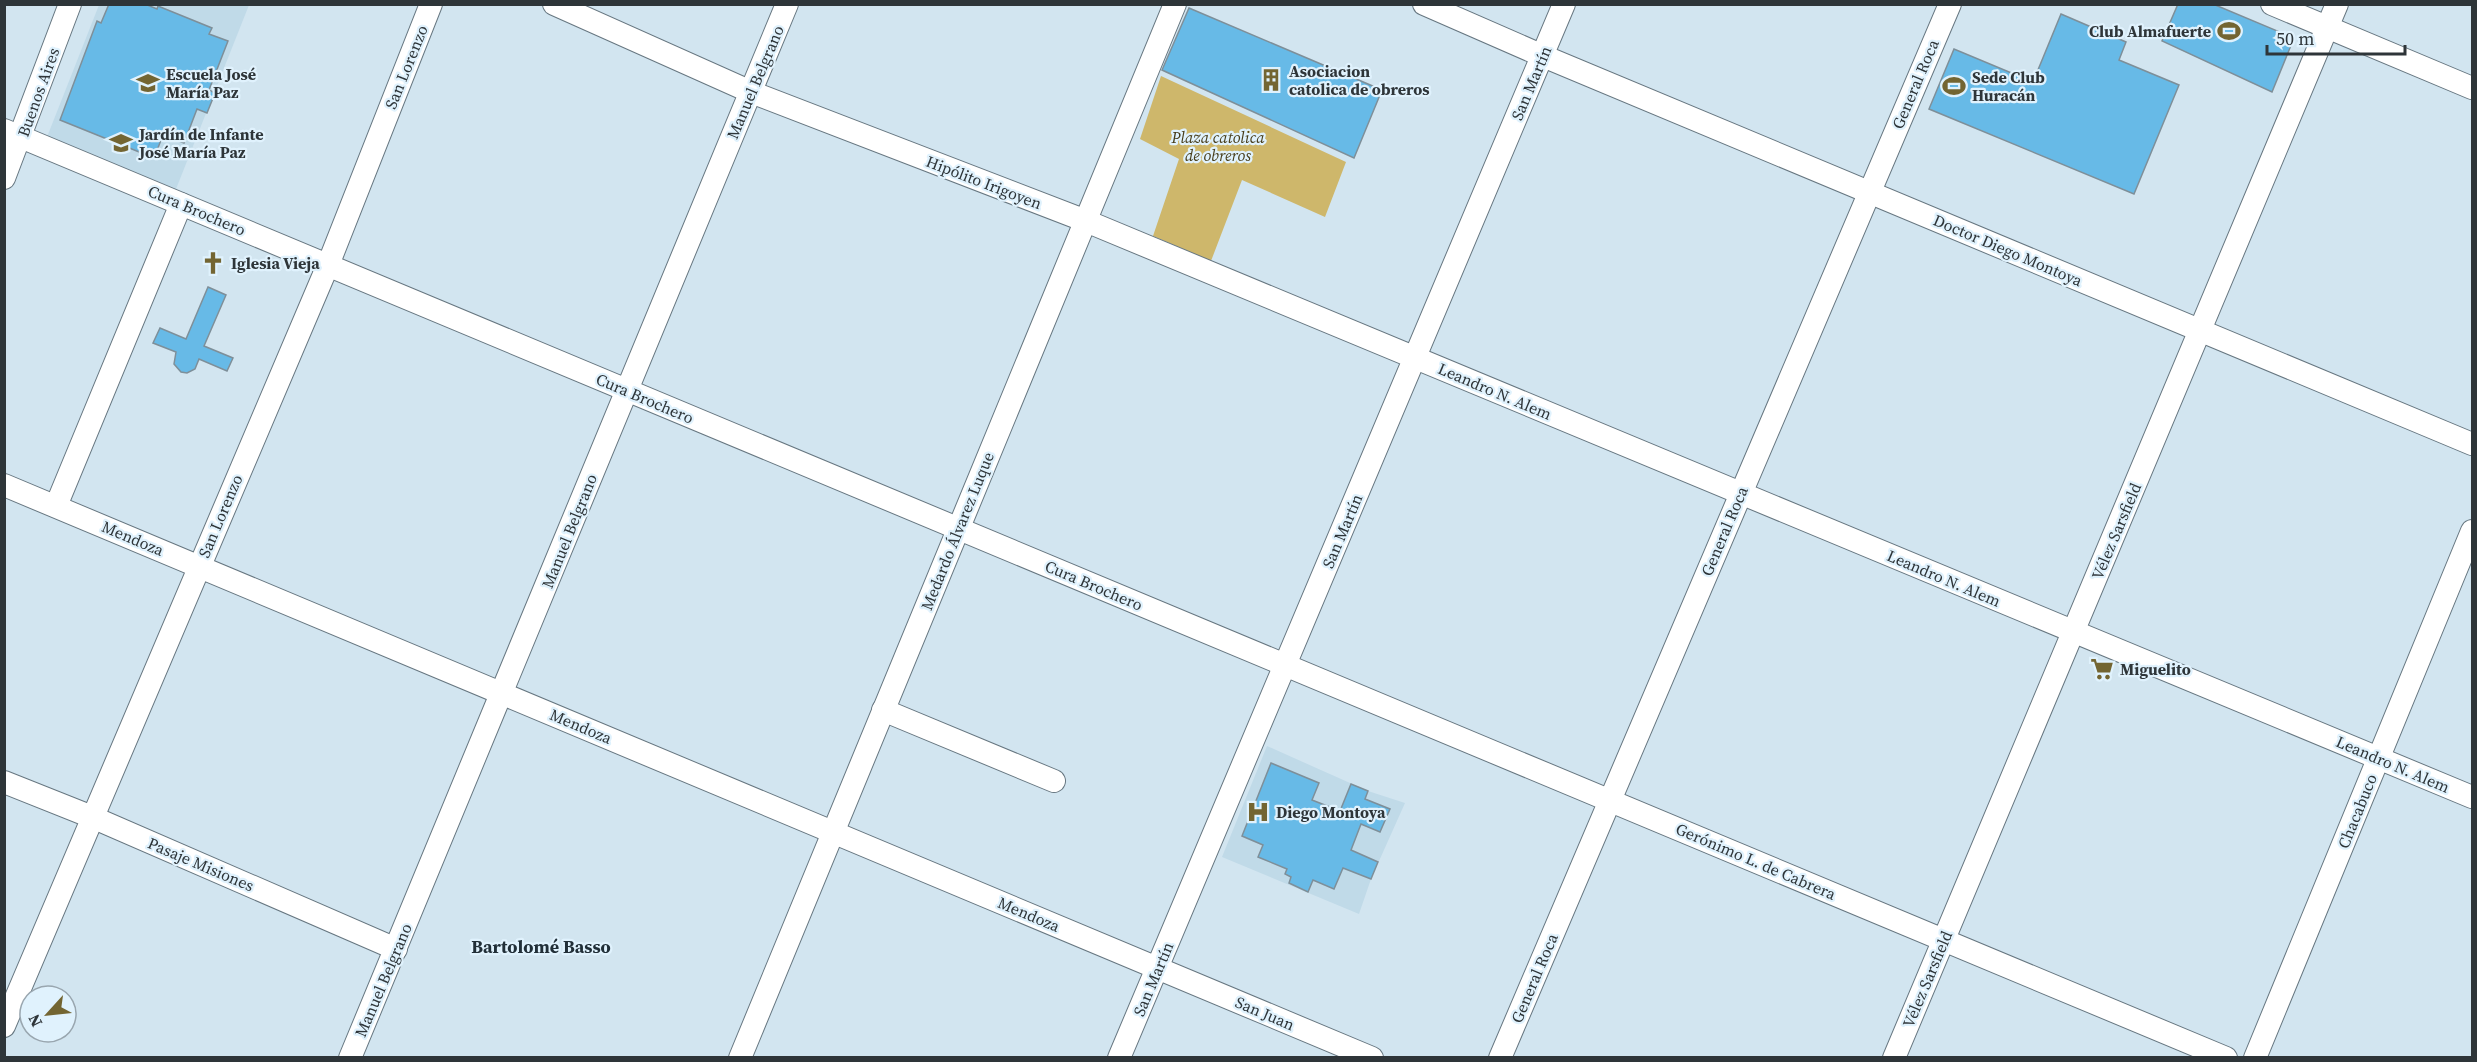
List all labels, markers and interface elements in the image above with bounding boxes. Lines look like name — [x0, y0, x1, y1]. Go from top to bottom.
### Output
sports icon: Club Almafuerte — [2216, 18, 2242, 44]
scale bar — [2267, 18, 2405, 56]
place label: Club Almafuerte — [2089, 20, 2211, 42]
street label: San Lorenzo — [379, 22, 433, 112]
street label: Manuel Belgrano — [721, 22, 789, 142]
text: 50 m — [2276, 26, 2314, 51]
street label: General Roca — [1886, 35, 1944, 132]
street label: San Martín — [1506, 42, 1557, 123]
street label: Buenos Aires — [12, 44, 64, 140]
place label: Asociacion catolica de obreros — [1289, 60, 1430, 100]
place label: Escuela José María Paz — [166, 63, 256, 103]
place label: Sede Club Huracán — [1972, 66, 2045, 106]
building icon: Asociacion catolica de obreros — [1258, 67, 1284, 93]
school or university icon: Escuela José María Paz — [135, 70, 161, 96]
sports icon: Sede Club Huracán — [1941, 73, 1967, 99]
place label: Jardín de Infante José María Paz — [138, 123, 264, 163]
park label: Plaza catolica de obreros — [1170, 126, 1265, 166]
school or university icon: Jardín de Infante José María Paz — [108, 130, 134, 156]
street label: Hipólito Irigoyen — [923, 150, 1045, 214]
street label: Cura Brochero — [145, 180, 249, 241]
street label: Doctor Diego Montoya — [1930, 209, 2087, 292]
church icon: Iglesia Vieja — [200, 250, 226, 276]
place label: Iglesia Vieja — [231, 252, 320, 274]
street label: Leandro N. Alem — [1435, 357, 1555, 425]
street label: Cura Brochero — [593, 368, 697, 429]
street label: Medardo Álvarez Luque — [915, 449, 999, 613]
street label: Manuel Belgrano — [536, 470, 602, 591]
street label: San Lorenzo — [193, 471, 248, 561]
street label: Vélez Sarsfield — [2086, 479, 2146, 583]
street label: General Roca — [1695, 482, 1753, 579]
street label: San Martín — [1317, 490, 1368, 571]
street label: Mendoza — [99, 515, 168, 561]
street label: Leandro N. Alem — [1884, 544, 2004, 612]
street label: Cura Brochero — [1042, 555, 1146, 616]
supermarket icon: Miguelito — [2089, 656, 2115, 682]
place label: Miguelito — [2120, 658, 2191, 680]
street label: Mendoza — [547, 703, 616, 749]
street label: Leandro N. Alem — [2333, 730, 2453, 798]
street label: Chacabuco — [2332, 770, 2382, 852]
hospital icon: Diego Montoya — [1245, 799, 1271, 825]
place label: Diego Montoya — [1276, 801, 1386, 823]
street label: Gerónimo L. de Cabrera — [1673, 817, 1840, 905]
street label: Pasaje Misiones — [144, 832, 258, 896]
street label: Mendoza — [995, 891, 1064, 937]
street label: Manuel Belgrano — [349, 920, 417, 1040]
street label: Vélez Sarsfield — [1897, 927, 1957, 1031]
street label: General Roca — [1505, 929, 1563, 1026]
district label: Bartolomé Basso — [471, 934, 611, 959]
street label: San Martín — [1128, 938, 1179, 1019]
north arrow — [18, 984, 78, 1044]
street label: San Juan — [1232, 991, 1298, 1035]
text: N — [22, 1010, 47, 1031]

